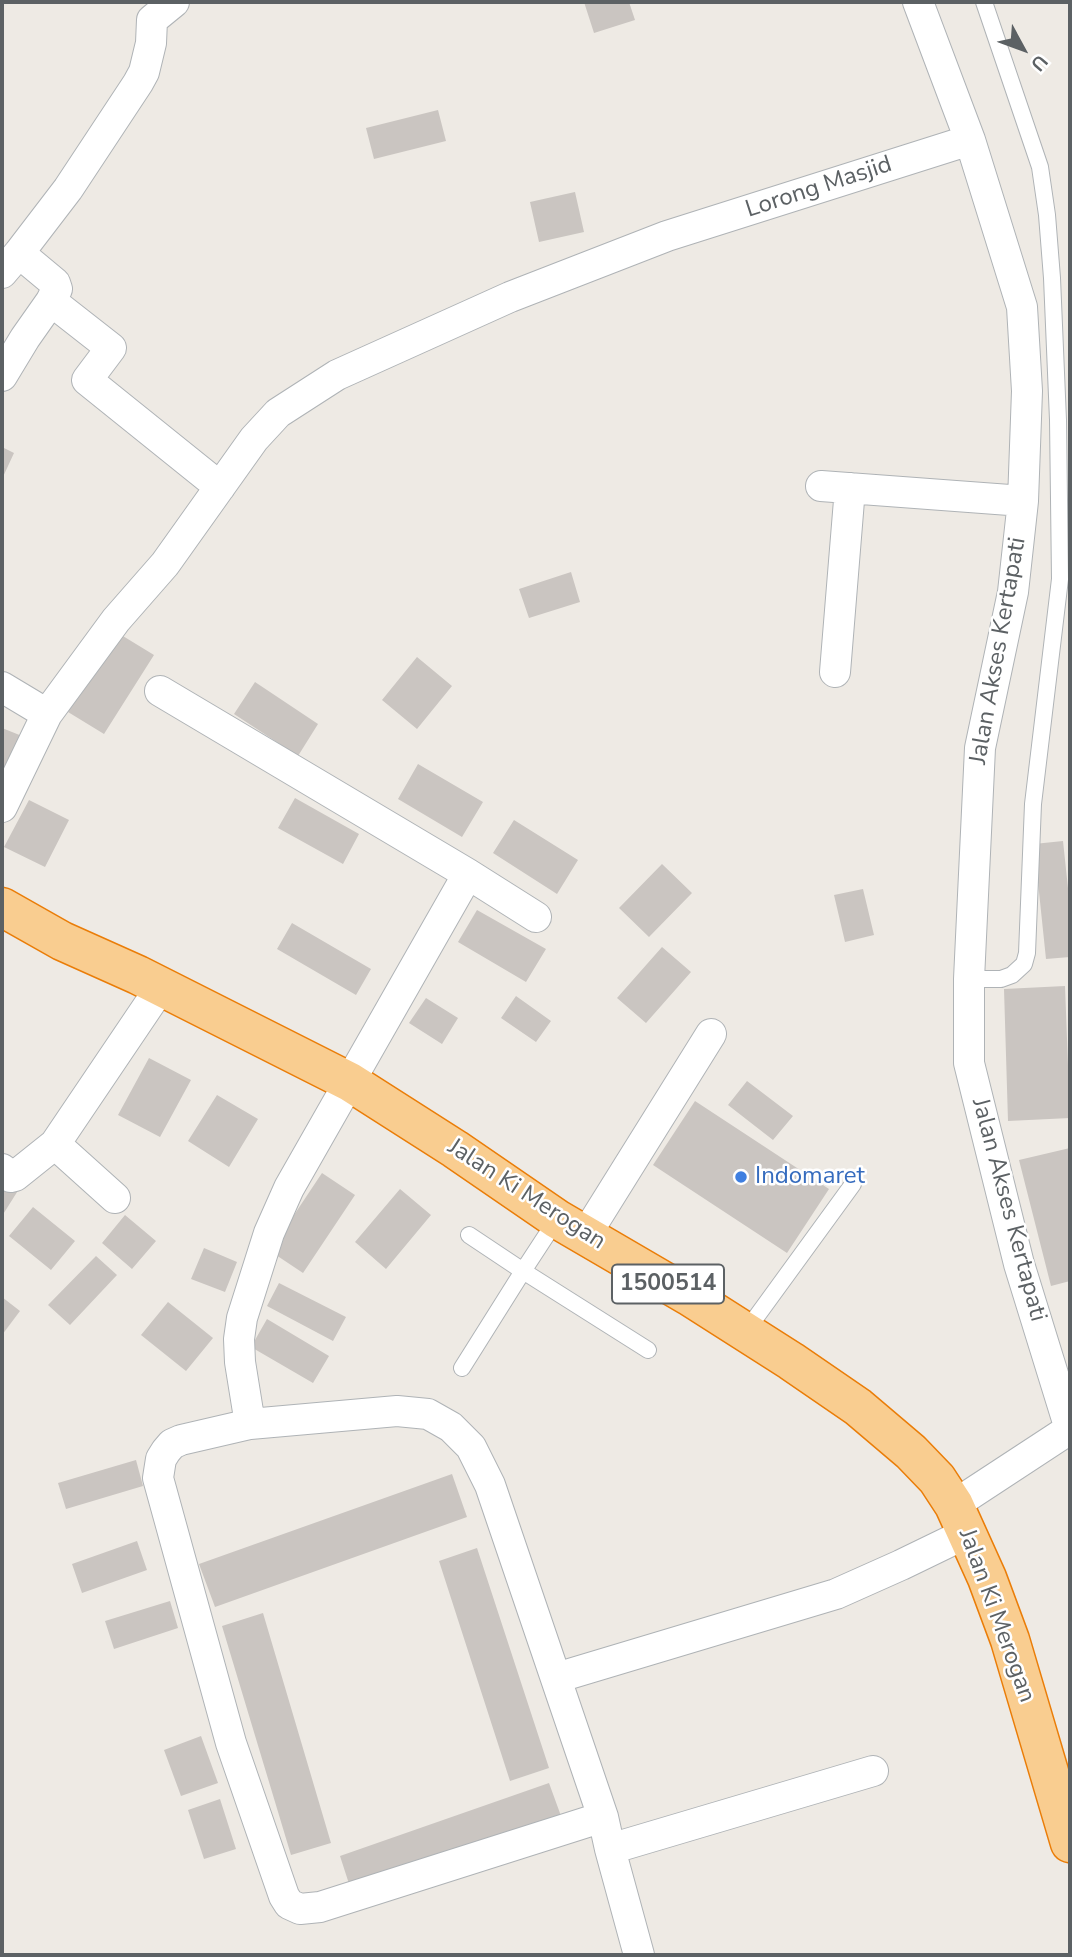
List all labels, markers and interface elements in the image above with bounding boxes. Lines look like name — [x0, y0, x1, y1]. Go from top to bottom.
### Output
north arrow — [988, 14, 1058, 84]
text: U — [1024, 49, 1053, 77]
street label: Lorong Masjid — [742, 151, 896, 225]
street label: Jalan Akses Kertapati — [965, 535, 1033, 767]
street label: Jalan Akses Kertapati — [964, 1095, 1052, 1325]
street label: Jalan Ki Merogan — [442, 1133, 610, 1257]
place label: Indomaret — [755, 1163, 865, 1191]
marker: Indomaret — [733, 1169, 749, 1185]
road number: 1500514 — [612, 1264, 724, 1303]
street label: Jalan Ki Merogan — [951, 1525, 1041, 1707]

